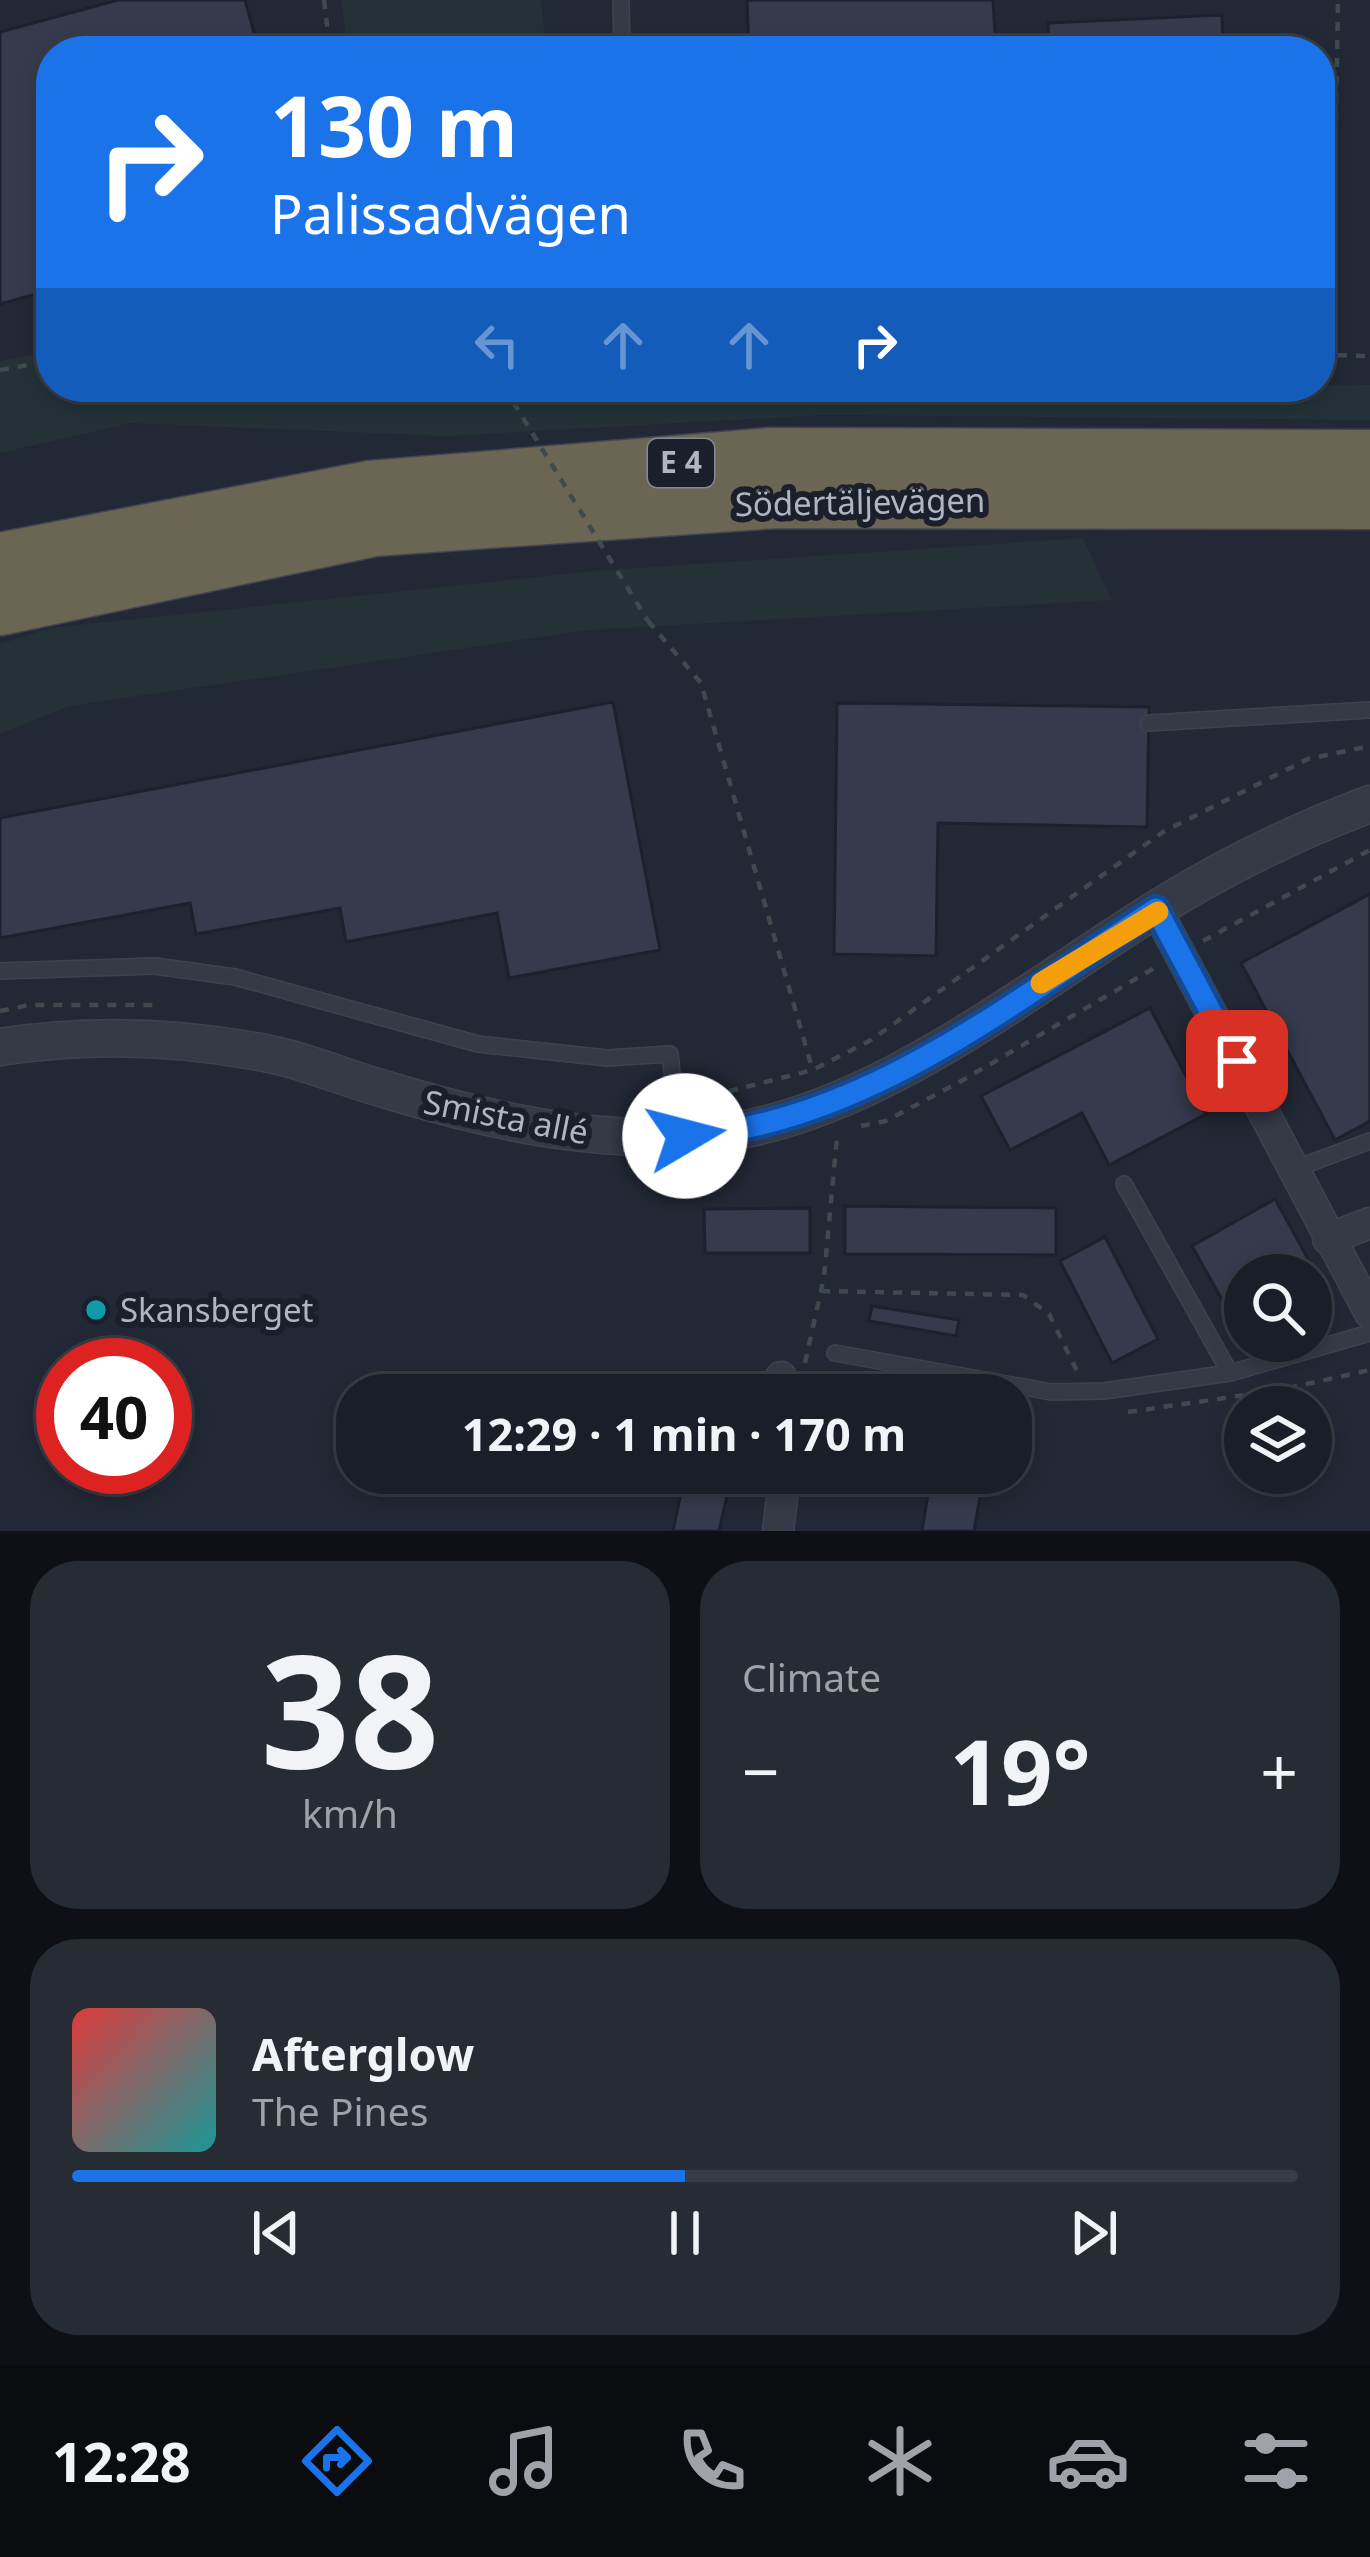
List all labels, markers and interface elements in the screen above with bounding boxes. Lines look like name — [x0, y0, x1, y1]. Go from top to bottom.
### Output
text: 130 m — [270, 67, 518, 182]
icon: right — [72, 84, 228, 240]
text: Palissadvägen — [270, 176, 631, 250]
icon: left — [464, 312, 530, 378]
icon: ahead — [590, 312, 656, 378]
icon: ahead — [716, 312, 782, 378]
icon: right — [842, 312, 908, 378]
road number: E 4 — [648, 439, 714, 487]
street label: Södertäljevägen — [734, 477, 986, 526]
pin — [1186, 1010, 1288, 1112]
icon: arrive — [1204, 1028, 1270, 1094]
position arrow — [622, 1073, 748, 1199]
street label: Smista allé — [420, 1079, 592, 1154]
map controls — [1224, 1254, 1332, 1494]
button: search — [1224, 1254, 1332, 1362]
place label: Skansberget — [120, 1287, 314, 1332]
marker: Skansberget — [83, 1297, 109, 1323]
speed limit sign: 40 — [36, 1338, 192, 1494]
button: layers — [1224, 1386, 1332, 1494]
text: 12:29 · 1 min · 170 m — [462, 1403, 906, 1464]
text: 38 — [261, 1601, 439, 1814]
text: Climate — [742, 1650, 881, 1703]
text: 19° — [949, 1709, 1091, 1831]
text: − — [742, 1725, 780, 1815]
text: + — [1260, 1725, 1298, 1815]
text: km/h — [302, 1786, 398, 1839]
text: Afterglow — [252, 2023, 474, 2084]
text: The Pines — [252, 2084, 428, 2137]
icon: previous — [243, 2200, 309, 2266]
icon: pause — [652, 2200, 718, 2266]
icon: next — [1061, 2200, 1127, 2266]
icon: directions — [295, 2419, 379, 2503]
icon: music — [482, 2419, 566, 2503]
icon: phone — [670, 2419, 754, 2503]
icon: climate — [858, 2419, 942, 2503]
icon: car — [1046, 2419, 1130, 2503]
icon: filters — [1234, 2419, 1318, 2503]
text: 12:28 — [52, 2424, 191, 2498]

